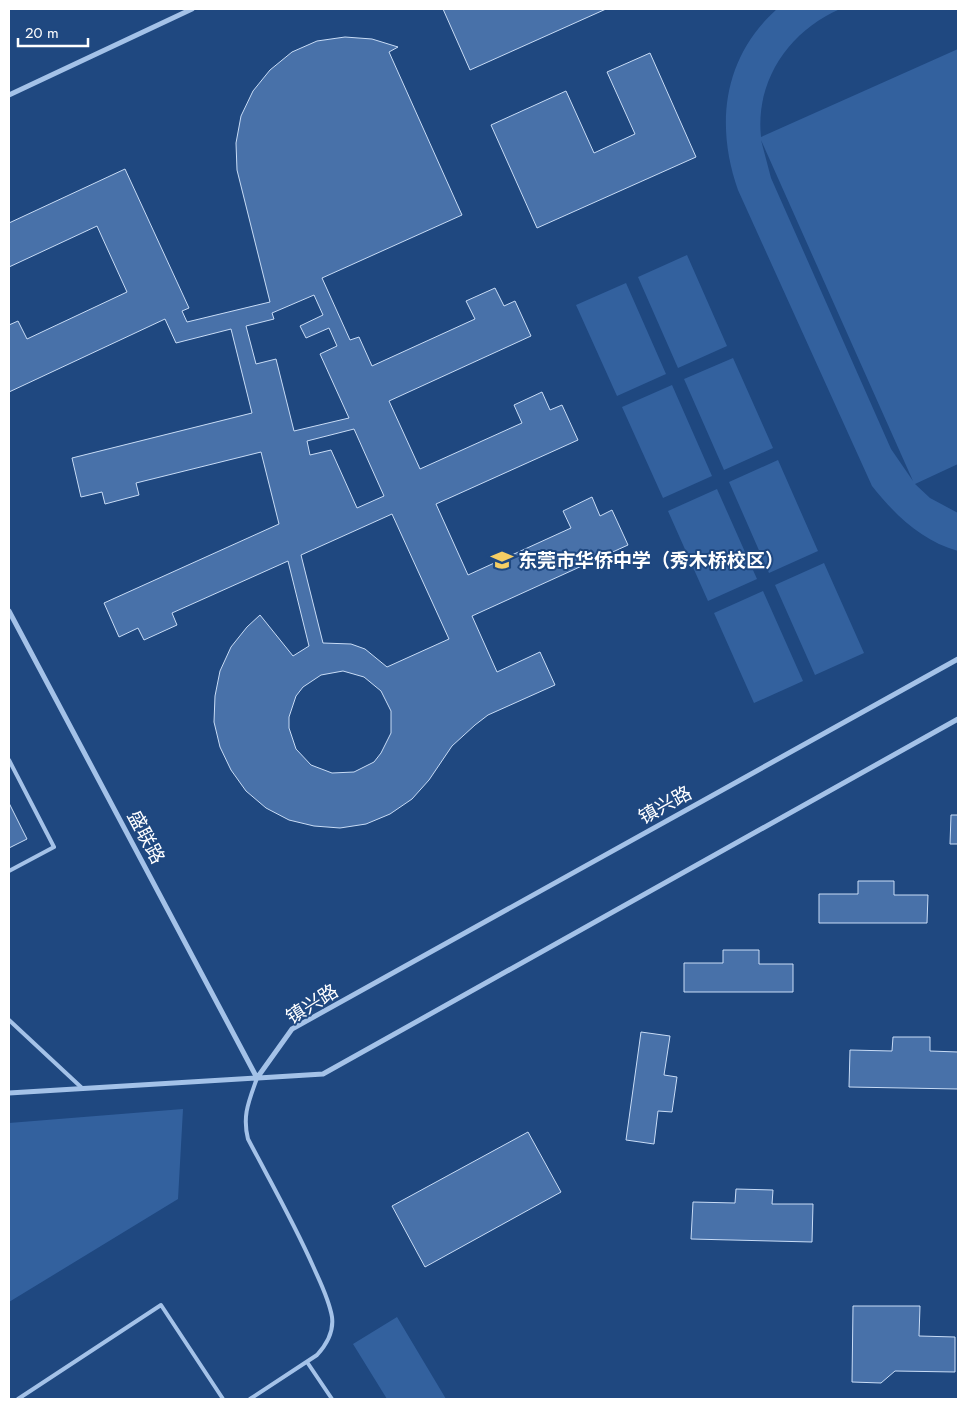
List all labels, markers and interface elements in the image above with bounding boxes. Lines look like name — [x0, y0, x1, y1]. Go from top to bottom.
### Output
scale bar — [18, 15, 88, 47]
text: 20 m — [25, 22, 59, 44]
school or university icon: 东莞市华侨中学（秀木桥校区） — [489, 547, 515, 573]
place label: 东莞市华侨中学（秀木桥校区） — [518, 547, 784, 574]
street label: 镇兴路 — [634, 779, 696, 831]
street label: 盛联路 — [121, 805, 171, 869]
street label: 镇兴路 — [281, 977, 343, 1031]

